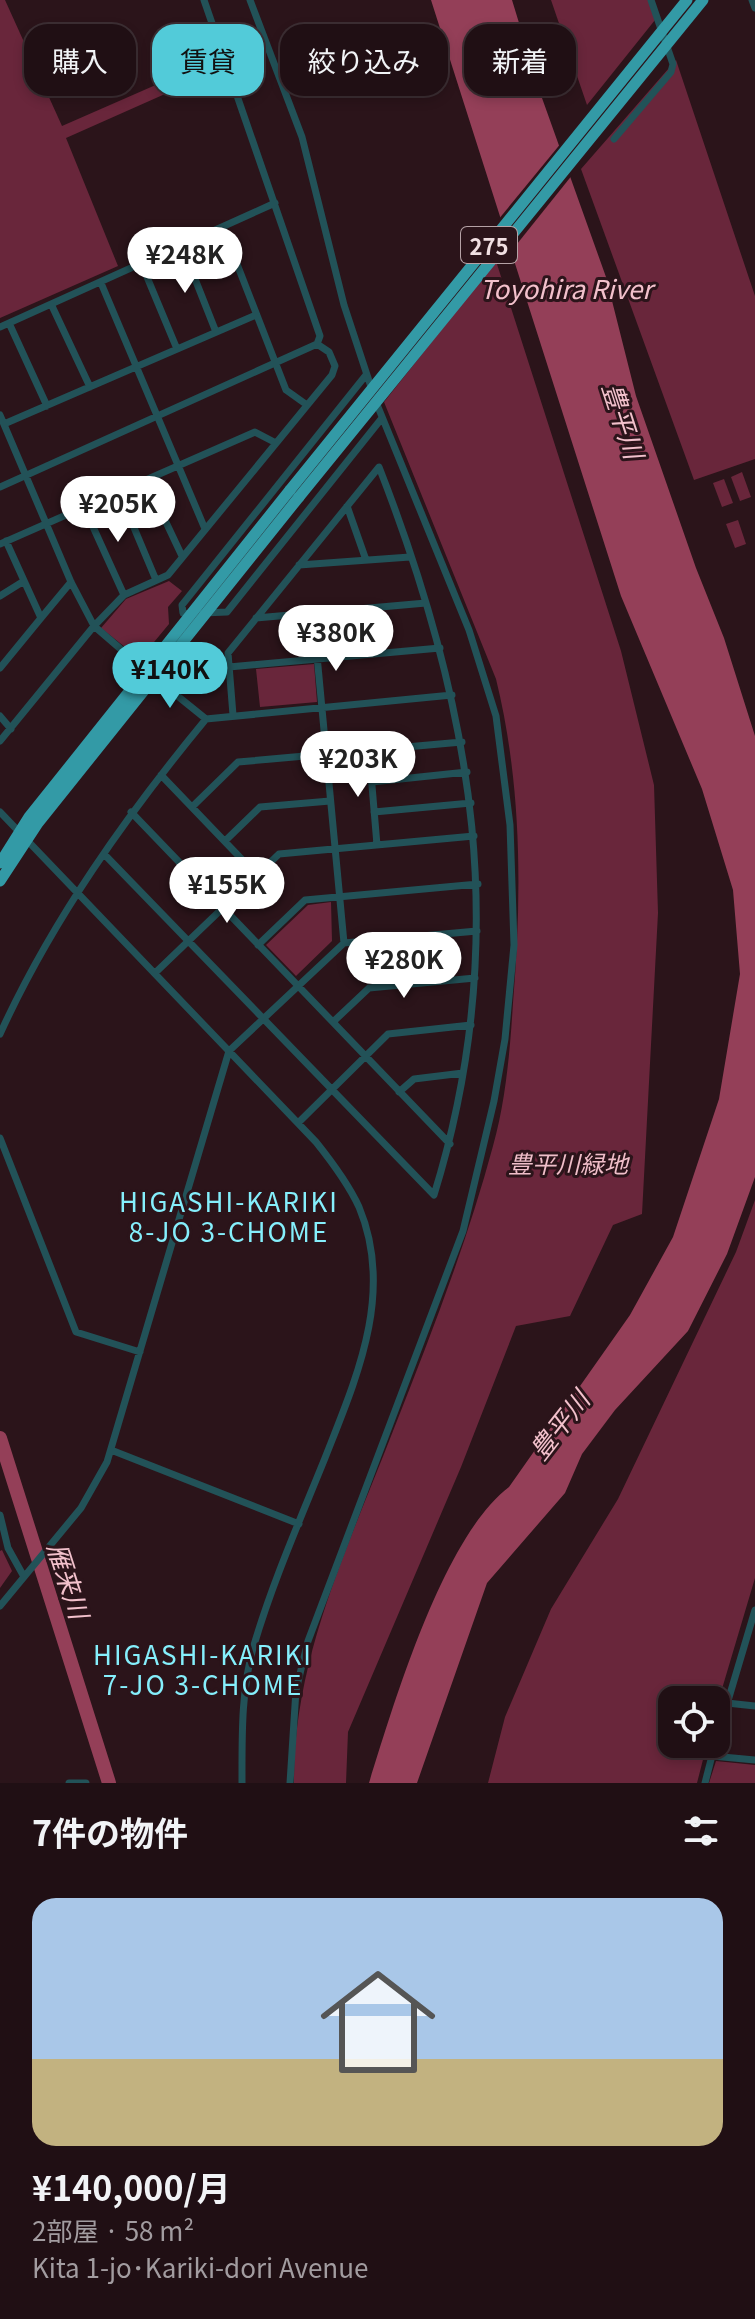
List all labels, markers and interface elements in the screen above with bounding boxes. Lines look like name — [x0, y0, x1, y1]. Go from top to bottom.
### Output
chip: 購入 — [24, 24, 136, 96]
chip: 賃貸 — [152, 24, 264, 96]
chip: 絞り込み — [280, 24, 448, 96]
chip: 新着 — [464, 24, 576, 96]
pin: ¥248K — [129, 227, 241, 295]
road number: 275 — [461, 227, 517, 263]
text: ¥248K — [145, 234, 225, 271]
water label: Toyohira River — [480, 269, 656, 306]
water label: 豊平川 — [595, 377, 656, 466]
pin: ¥205K — [62, 476, 174, 544]
text: ¥205K — [78, 483, 158, 520]
pin: ¥380K — [280, 605, 392, 673]
text: ¥380K — [296, 612, 376, 649]
pin: ¥140K — [114, 642, 226, 710]
text: ¥140K — [130, 649, 210, 686]
pin: ¥203K — [302, 731, 414, 799]
text: ¥203K — [318, 738, 398, 775]
pin: ¥155K — [171, 857, 283, 925]
text: ¥155K — [187, 864, 267, 901]
pin: ¥280K — [348, 932, 460, 1000]
text: ¥280K — [364, 939, 444, 976]
park label: 豊平川緑地 — [508, 1145, 631, 1180]
district label: HIGASHI-KARIKI 8-JO 3-CHOME — [119, 1182, 339, 1249]
water label: 豊平川 — [519, 1380, 598, 1466]
water label: 雁来川 — [40, 1537, 101, 1626]
district label: HIGASHI-KARIKI 7-JO 3-CHOME — [93, 1635, 313, 1702]
map controls — [658, 1686, 730, 1758]
button: locate — [658, 1686, 730, 1758]
text: 7件の物件 — [32, 1807, 188, 1856]
icon: filters — [679, 1809, 723, 1853]
icon: home — [306, 1950, 450, 2094]
text: ¥140,000/月 — [32, 2162, 231, 2211]
text: 2部屋 · 58 m² — [32, 2211, 194, 2248]
text: Kita 1-jo･Kariki-dori Avenue — [32, 2248, 368, 2285]

